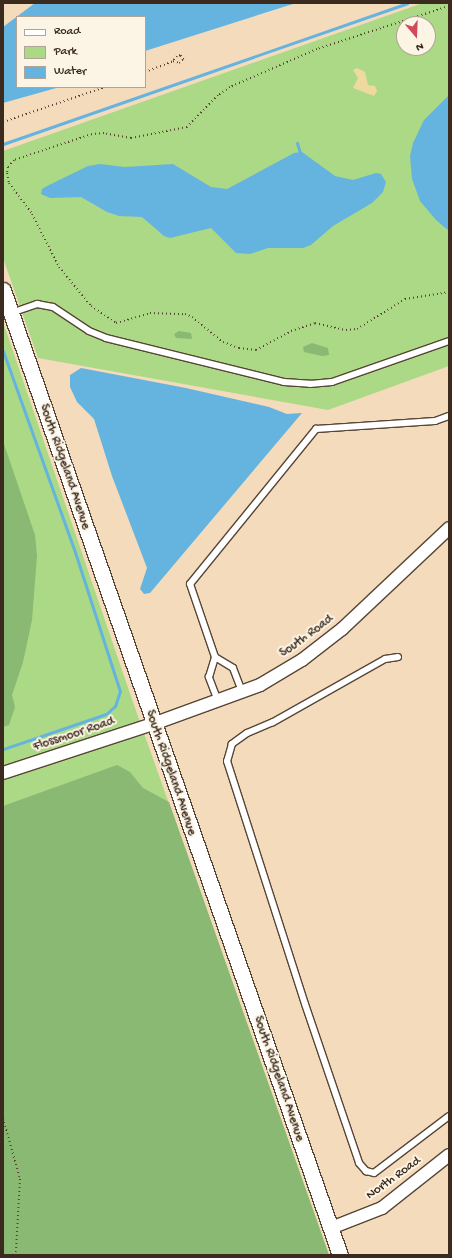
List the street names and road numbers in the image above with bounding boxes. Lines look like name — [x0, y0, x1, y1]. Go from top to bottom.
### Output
street label: South Ridgeland Avenue — [35, 402, 93, 532]
street label: South Road — [277, 612, 337, 662]
street label: South Ridgeland Avenue — [141, 708, 199, 838]
street label: Flossmoor Road — [31, 715, 117, 755]
street label: South Ridgeland Avenue — [249, 1014, 307, 1144]
street label: North Road — [364, 1154, 424, 1204]

